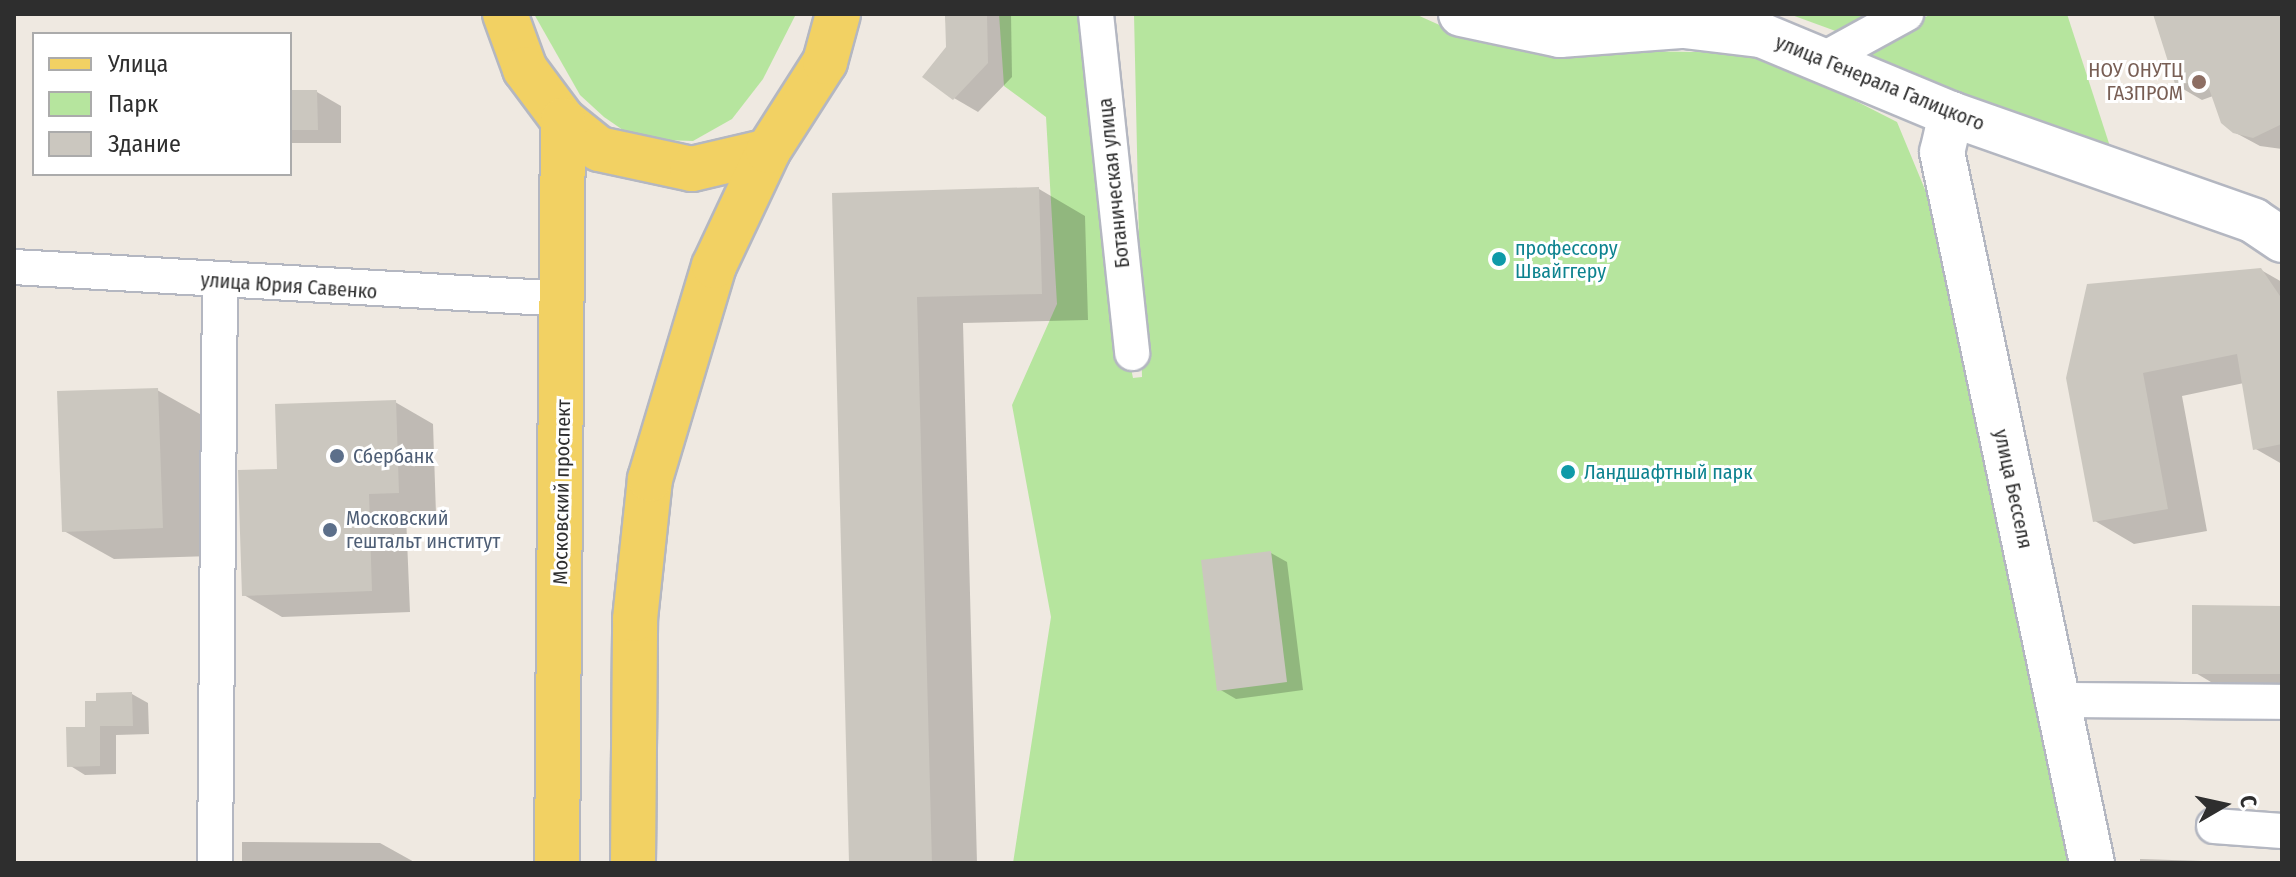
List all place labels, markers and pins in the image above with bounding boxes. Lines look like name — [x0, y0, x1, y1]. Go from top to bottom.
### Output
place label: НОУ ОНУТЦ ГАЗПРОМ — [2088, 58, 2183, 105]
marker: НОУ ОНУТЦ ГАЗПРОМ — [2190, 73, 2208, 91]
place label: профессору Швайггеру — [1515, 236, 1618, 283]
marker: профессору Швайггеру — [1490, 250, 1508, 268]
place label: Сбербанк — [353, 444, 434, 468]
marker: Сбербанк — [328, 447, 346, 465]
place label: Ландшафтный парк — [1584, 460, 1753, 484]
marker: Ландшафтный парк — [1559, 463, 1577, 481]
place label: Московский гештальт институт — [346, 506, 500, 553]
marker: Московский гештальт институт — [321, 521, 339, 539]

